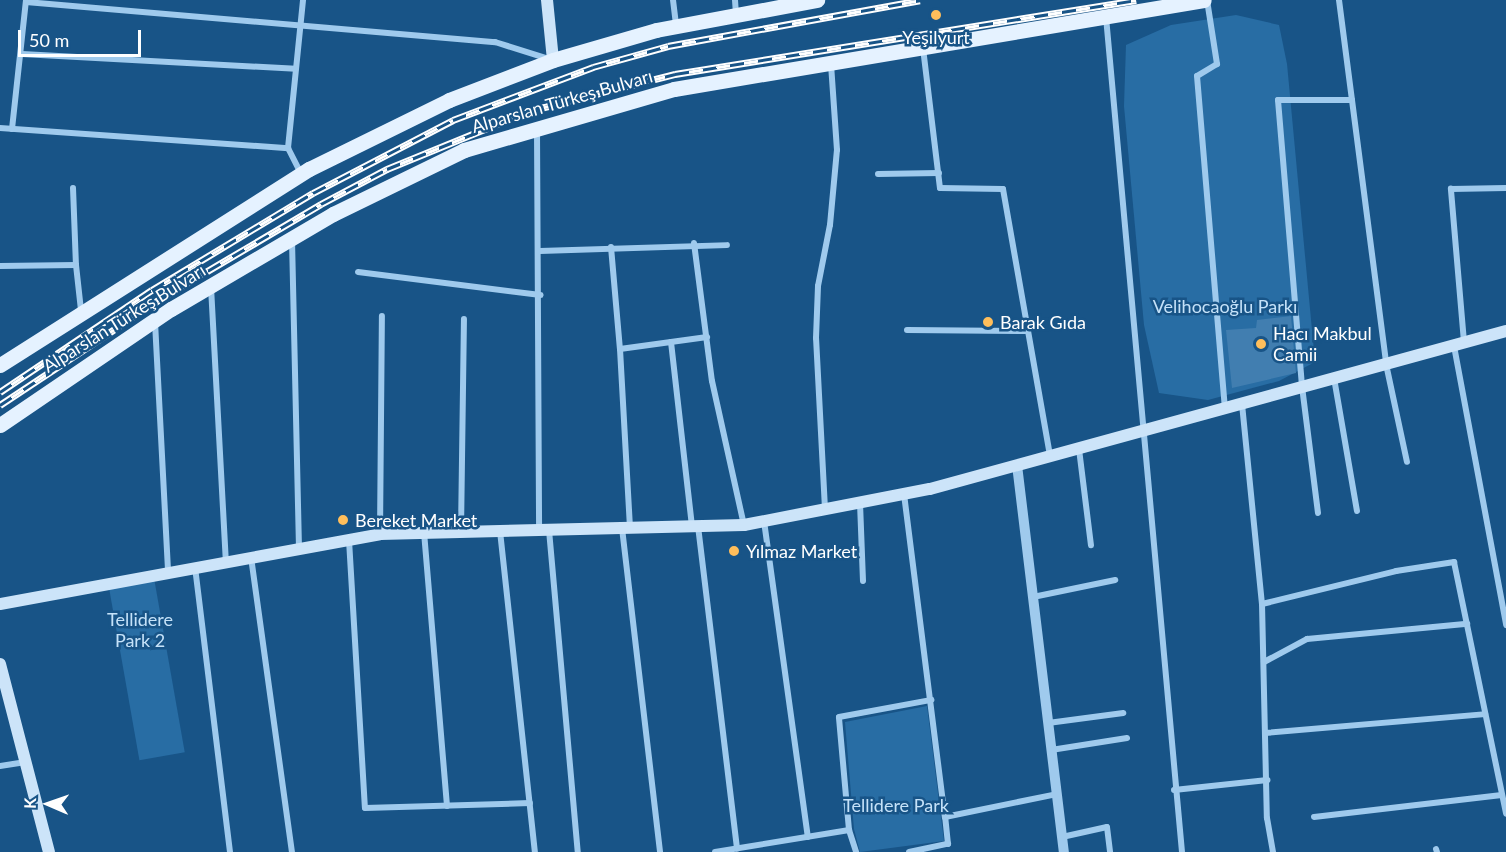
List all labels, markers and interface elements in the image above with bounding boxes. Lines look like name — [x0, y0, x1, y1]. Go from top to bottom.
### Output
marker: Yeşilyurt — [927, 6, 945, 24]
scale bar — [21, 18, 144, 56]
place label: Yeşilyurt — [902, 26, 970, 48]
text: 50 m — [29, 29, 69, 51]
street label: Alparslan Türkeş Bulvarı — [469, 65, 655, 137]
street label: Alparslan Türkeş Bulvarı — [39, 259, 209, 377]
park label: Velihocaoğlu Parkı — [1153, 295, 1297, 317]
place label: Barak Gıda — [1000, 311, 1086, 333]
marker: Barak Gıda — [981, 315, 995, 329]
place label: Hacı Makbul Camii — [1273, 323, 1372, 366]
marker: Hacı Makbul Camii — [1254, 337, 1268, 351]
place label: Bereket Market — [355, 509, 477, 531]
marker: Bereket Market — [336, 513, 350, 527]
place label: Yılmaz Market — [746, 540, 857, 562]
marker: Yılmaz Market — [727, 544, 741, 558]
park label: Tellidere Park 2 — [107, 609, 173, 652]
north arrow — [18, 774, 78, 834]
park label: Tellidere Park — [843, 794, 949, 816]
text: K — [20, 798, 39, 809]

